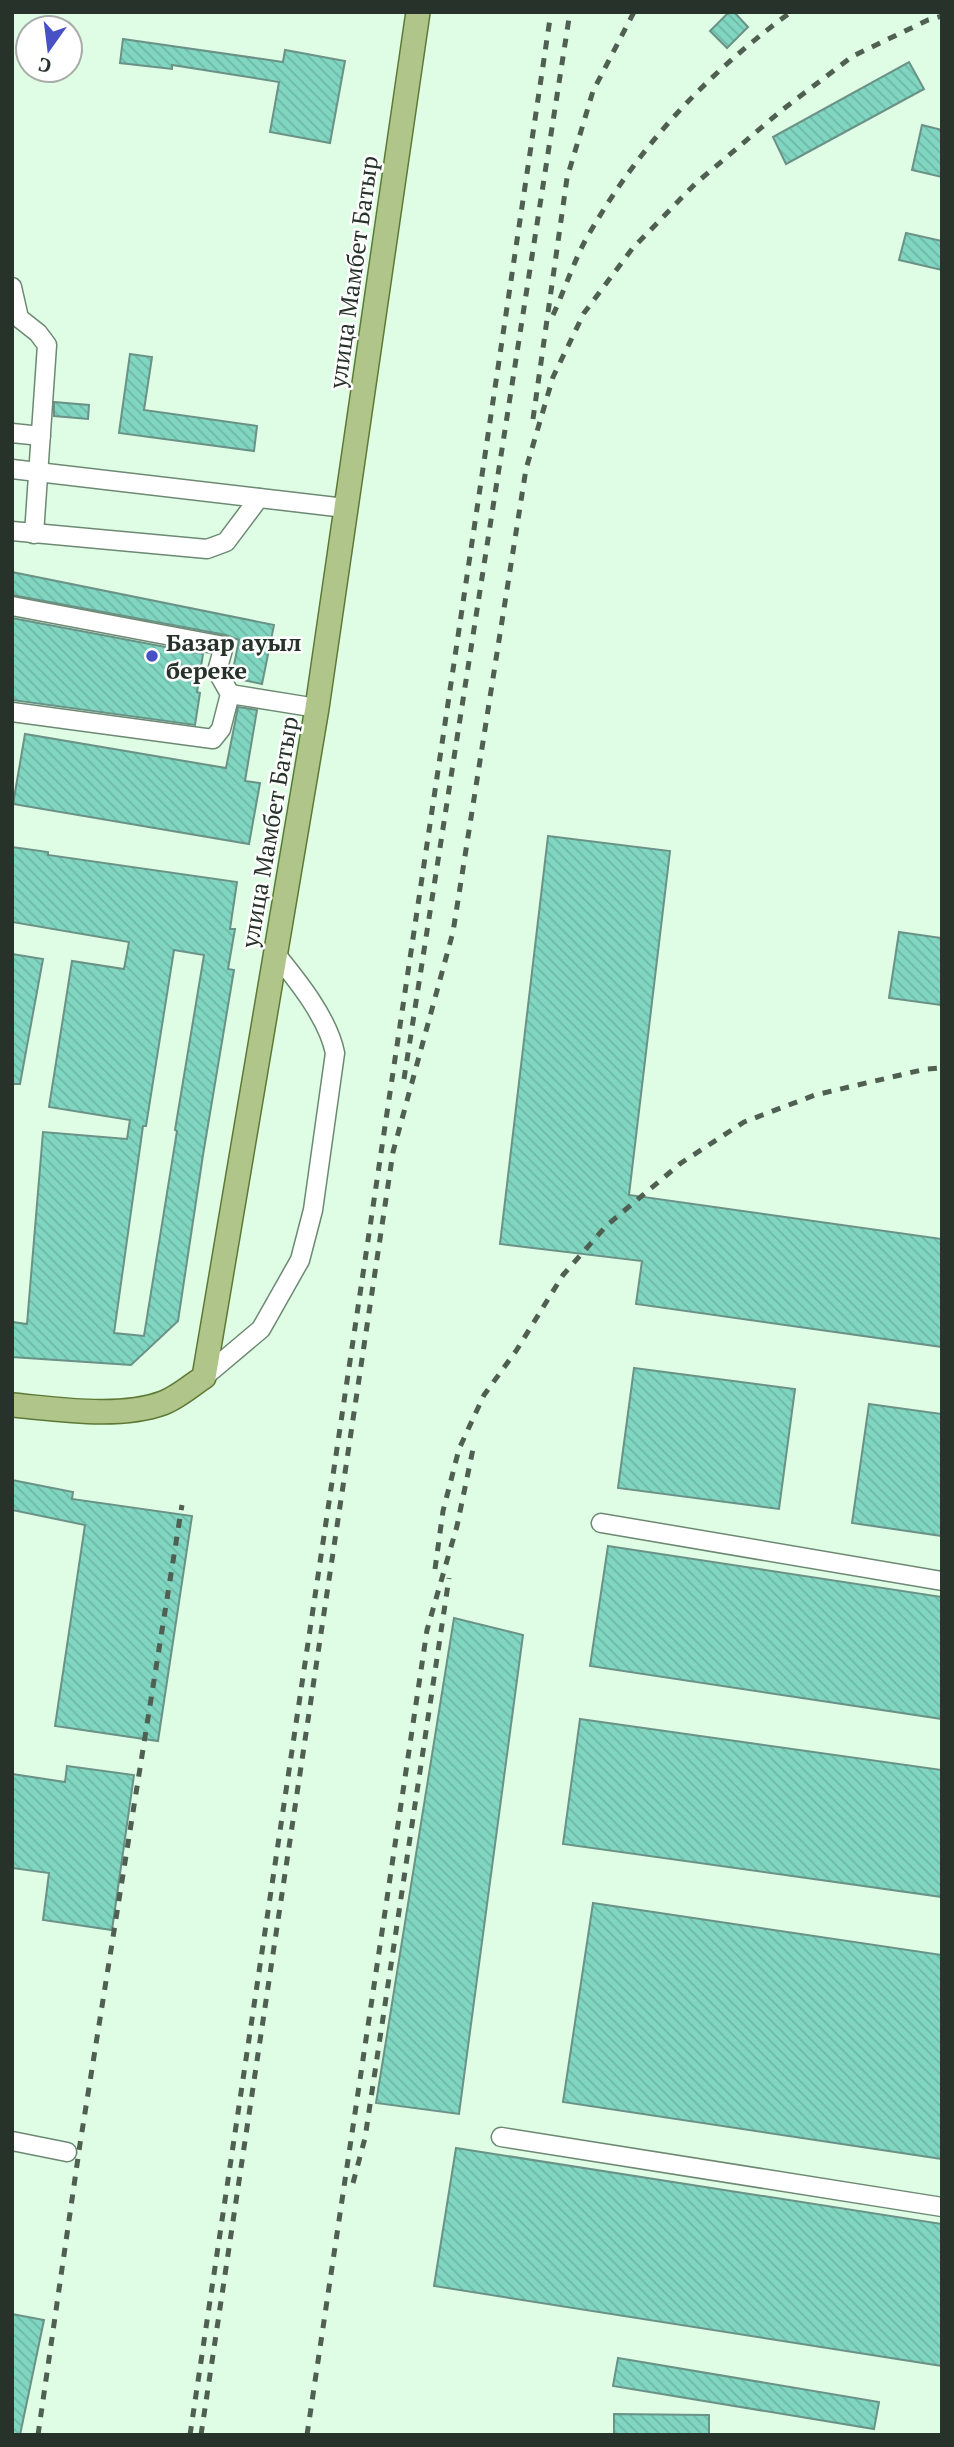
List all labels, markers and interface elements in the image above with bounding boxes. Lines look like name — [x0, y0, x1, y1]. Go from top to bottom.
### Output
north arrow — [14, 14, 84, 84]
text: С — [36, 52, 54, 80]
street label: улица Мамбет Батыр — [321, 154, 385, 391]
place label: Базар ауыл береке — [166, 626, 301, 686]
marker: Базар ауыл береке — [144, 648, 160, 664]
street label: улица Мамбет Батыр — [233, 714, 305, 951]

